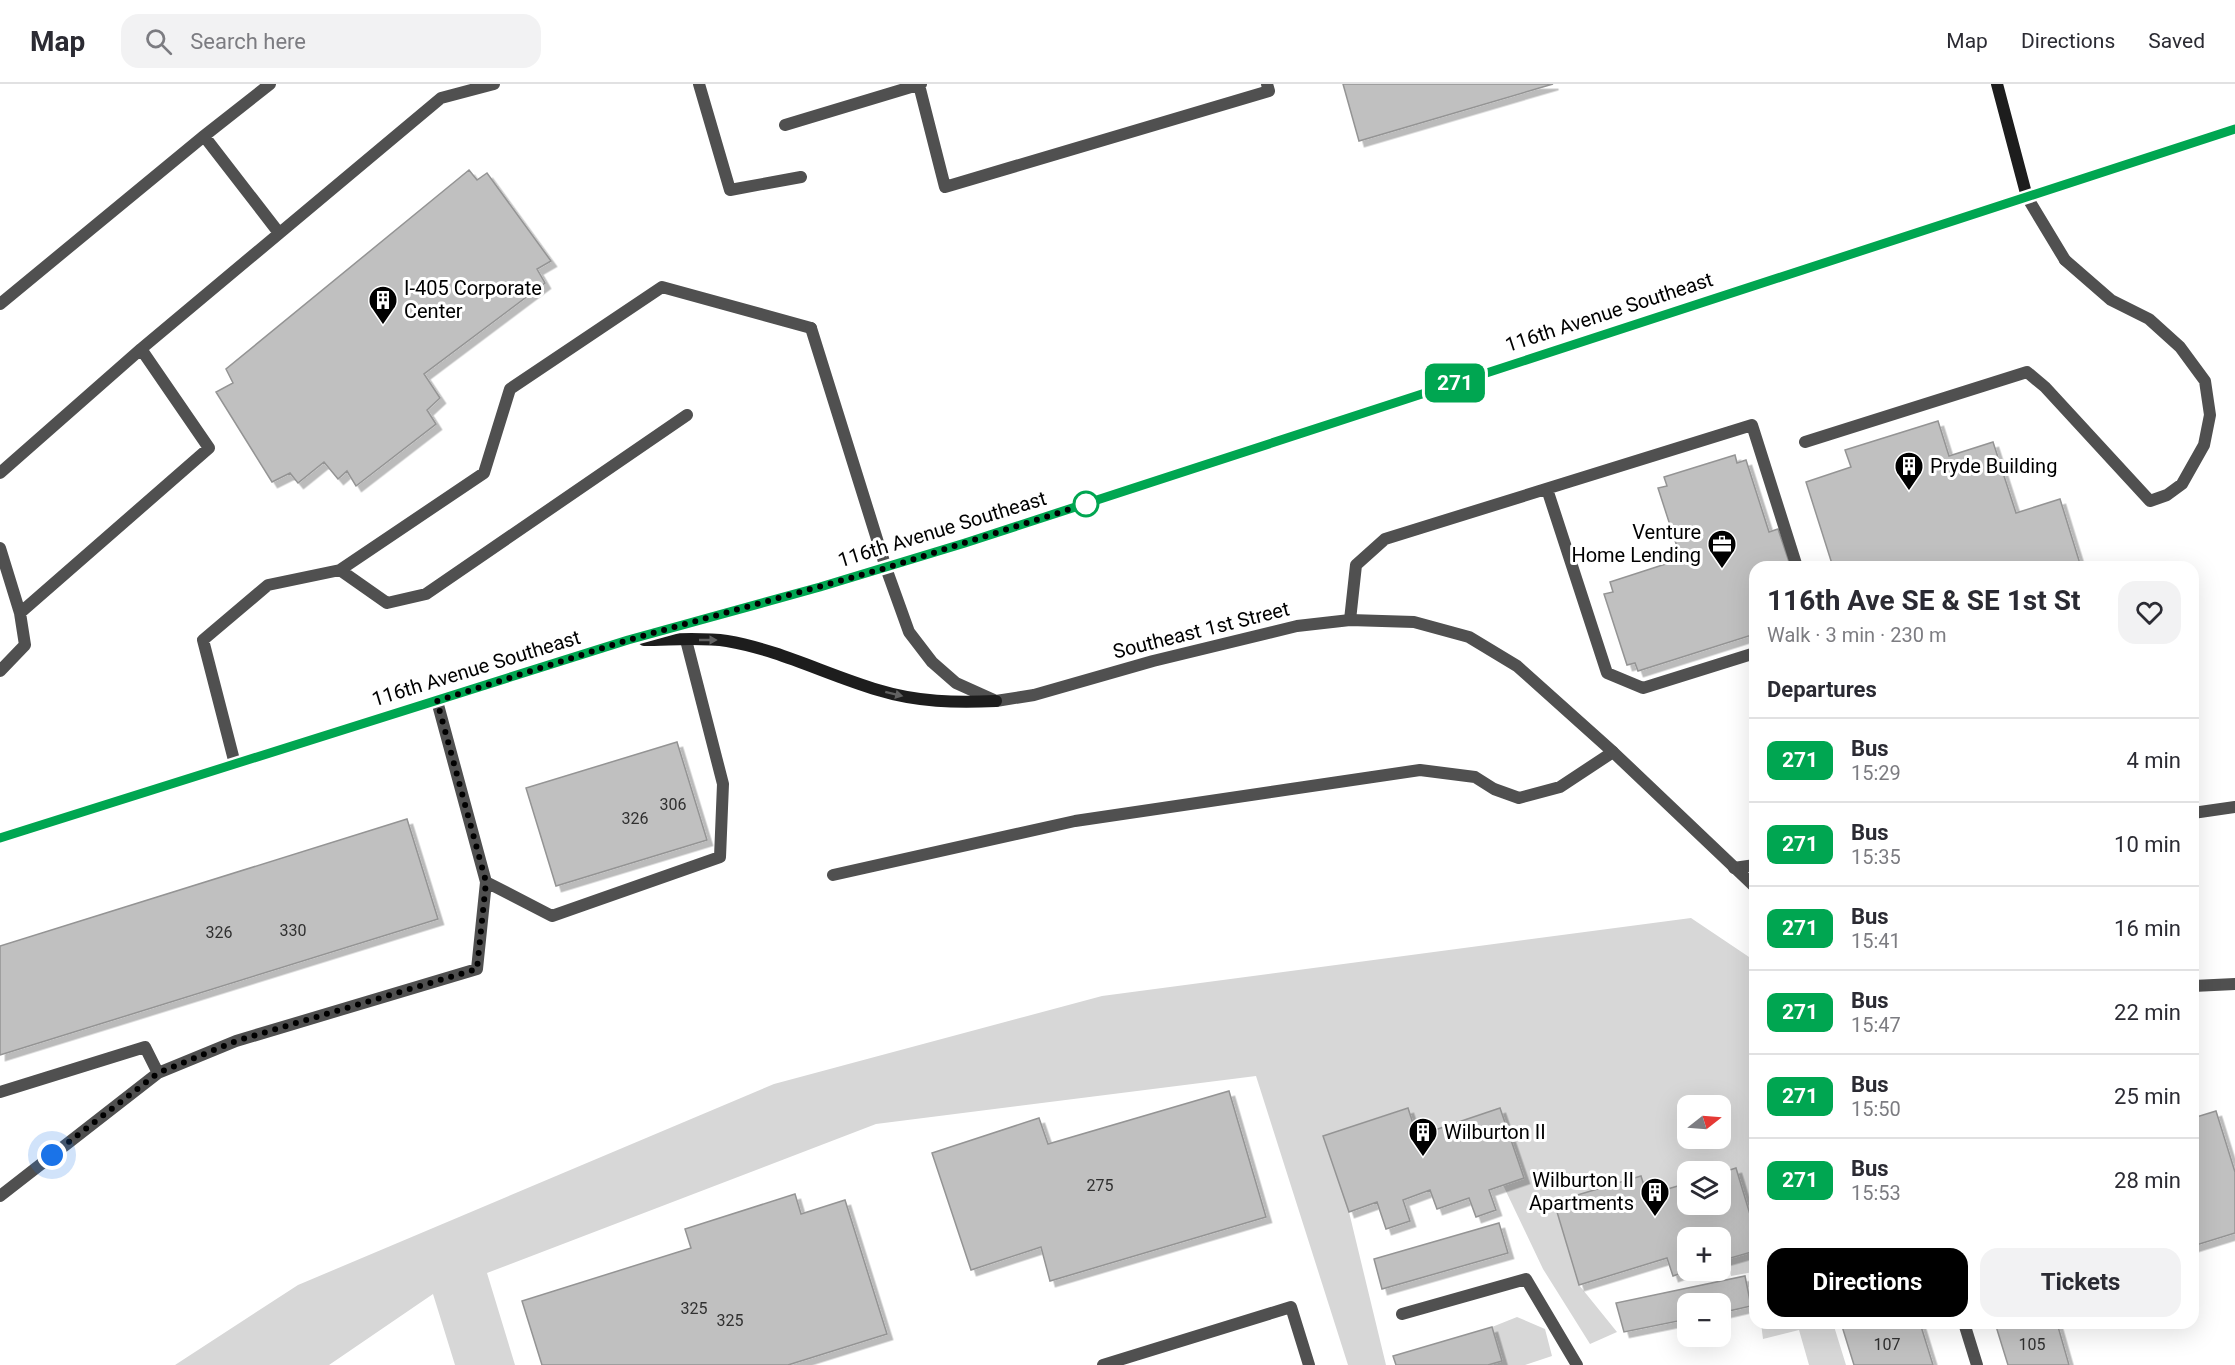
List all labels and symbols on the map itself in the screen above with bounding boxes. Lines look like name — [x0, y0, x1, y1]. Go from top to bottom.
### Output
street label: 116th Avenue Southeast — [1502, 267, 1716, 357]
place label: I-405 Corporate Center — [404, 276, 542, 323]
building icon: I-405 Corporate Center — [367, 284, 399, 326]
line badge: 271 — [1420, 364, 1490, 402]
building icon: Pryde Building — [1893, 450, 1925, 492]
place label: Pryde Building — [1930, 454, 2057, 478]
street label: 116th Avenue Southeast — [835, 486, 1049, 572]
unlabelled marker — [1073, 491, 1099, 517]
place label: Venture Home Lending — [1571, 520, 1701, 567]
office icon: Venture Home Lending — [1706, 528, 1738, 570]
street label: Southeast 1st Street — [1110, 596, 1292, 664]
street label: 116th Avenue Southeast — [369, 625, 583, 711]
one-way arrow — [698, 636, 717, 645]
one-way arrow — [885, 690, 903, 700]
house number: 306 — [660, 795, 686, 814]
house number: 326 — [622, 809, 648, 828]
house number: 330 — [280, 921, 306, 940]
house number: 326 — [206, 923, 232, 942]
north arrow — [1677, 1095, 1731, 1149]
building icon: Wilburton II — [1407, 1116, 1439, 1158]
place label: Wilburton II — [1444, 1120, 1546, 1144]
your location — [37, 1140, 67, 1170]
place label: Wilburton II Apartments — [1529, 1168, 1634, 1215]
house number: 275 — [1087, 1176, 1113, 1195]
building icon: Wilburton II Apartments — [1639, 1176, 1671, 1218]
house number: 325 — [681, 1299, 707, 1318]
house number: 325 — [717, 1311, 743, 1330]
house number: 107 — [1874, 1335, 1900, 1354]
house number: 105 — [2019, 1335, 2045, 1354]

